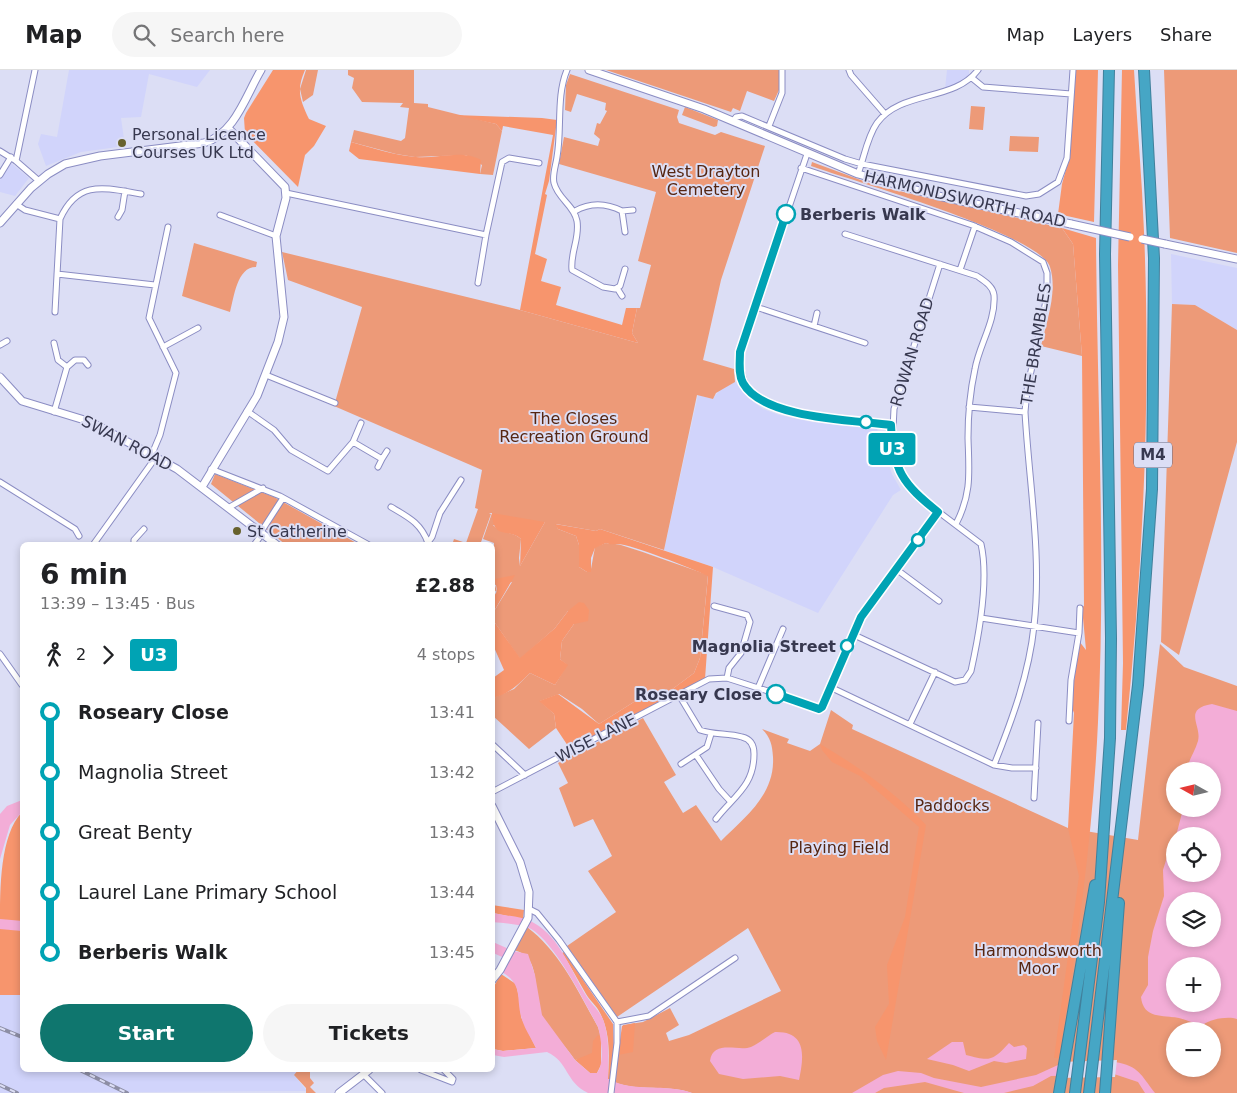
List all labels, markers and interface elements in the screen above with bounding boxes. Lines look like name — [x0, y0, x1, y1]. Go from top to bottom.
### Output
search box — [112, 12, 462, 57]
text: Map — [25, 21, 82, 49]
icon: search — [130, 21, 158, 49]
text: Search here — [170, 24, 284, 46]
text: Map — [1006, 24, 1044, 45]
text: Layers — [1072, 24, 1132, 45]
text: Share — [1160, 24, 1212, 45]
place label: Personal Licence Courses UK Ltd — [132, 125, 266, 162]
marker: Personal Licence Courses UK Ltd — [116, 137, 128, 149]
park label: West Drayton Cemetery — [652, 162, 760, 199]
street label: HARMONDSWORTH ROAD — [862, 166, 1068, 232]
marker: Berberis Walk — [776, 204, 796, 224]
place label: Berberis Walk — [800, 205, 926, 224]
street label: THE BRAMBLES — [1017, 282, 1055, 407]
street label: ROWAN ROAD — [886, 295, 938, 409]
park label: The Closes Recreation Ground — [499, 409, 649, 446]
street label: SWAN ROAD — [78, 411, 176, 475]
unlabelled marker — [859, 415, 873, 429]
line badge: U3 — [870, 433, 914, 465]
text: U3 — [878, 438, 906, 459]
road number: M4 — [1134, 442, 1172, 468]
place label: St Catherine — [247, 522, 347, 541]
marker: St Catherine — [231, 525, 243, 537]
unlabelled marker — [911, 533, 925, 547]
text: 6 min — [40, 558, 128, 591]
text: £2.88 — [415, 574, 475, 596]
text: 13:39 – 13:45 · Bus — [40, 594, 195, 613]
place label: Magnolia Street — [692, 637, 836, 656]
marker: Magnolia Street — [840, 639, 854, 653]
icon: walk — [40, 641, 68, 669]
icon: forward — [94, 641, 122, 669]
text: U3 — [140, 644, 167, 665]
text: 2 — [76, 645, 86, 664]
text: 4 stops — [417, 645, 475, 664]
marker: Roseary Close — [766, 684, 786, 704]
place label: Roseary Close — [635, 685, 762, 704]
text: Roseary Close — [78, 701, 229, 723]
text: 13:41 — [429, 703, 475, 722]
street label: WISE LANE — [552, 710, 640, 766]
text: Magnolia Street — [78, 761, 228, 783]
north arrow — [1166, 762, 1221, 818]
map controls — [1166, 762, 1221, 1077]
text: 13:42 — [429, 763, 475, 782]
park label: Paddocks — [914, 796, 990, 815]
text: Great Benty — [78, 821, 192, 843]
text: 13:43 — [429, 823, 475, 842]
button: locate — [1166, 827, 1221, 882]
park label: Playing Field — [789, 838, 889, 857]
text: Laurel Lane Primary School — [78, 881, 337, 903]
text: 13:44 — [429, 883, 475, 902]
button: layers — [1166, 892, 1221, 947]
text: Berberis Walk — [78, 941, 227, 963]
park label: Harmondsworth Moor — [974, 941, 1102, 978]
text: 13:45 — [429, 943, 475, 962]
button: + — [1166, 957, 1221, 1012]
button: Start — [40, 1004, 253, 1062]
button: Tickets — [263, 1004, 475, 1062]
button: − — [1166, 1022, 1221, 1077]

